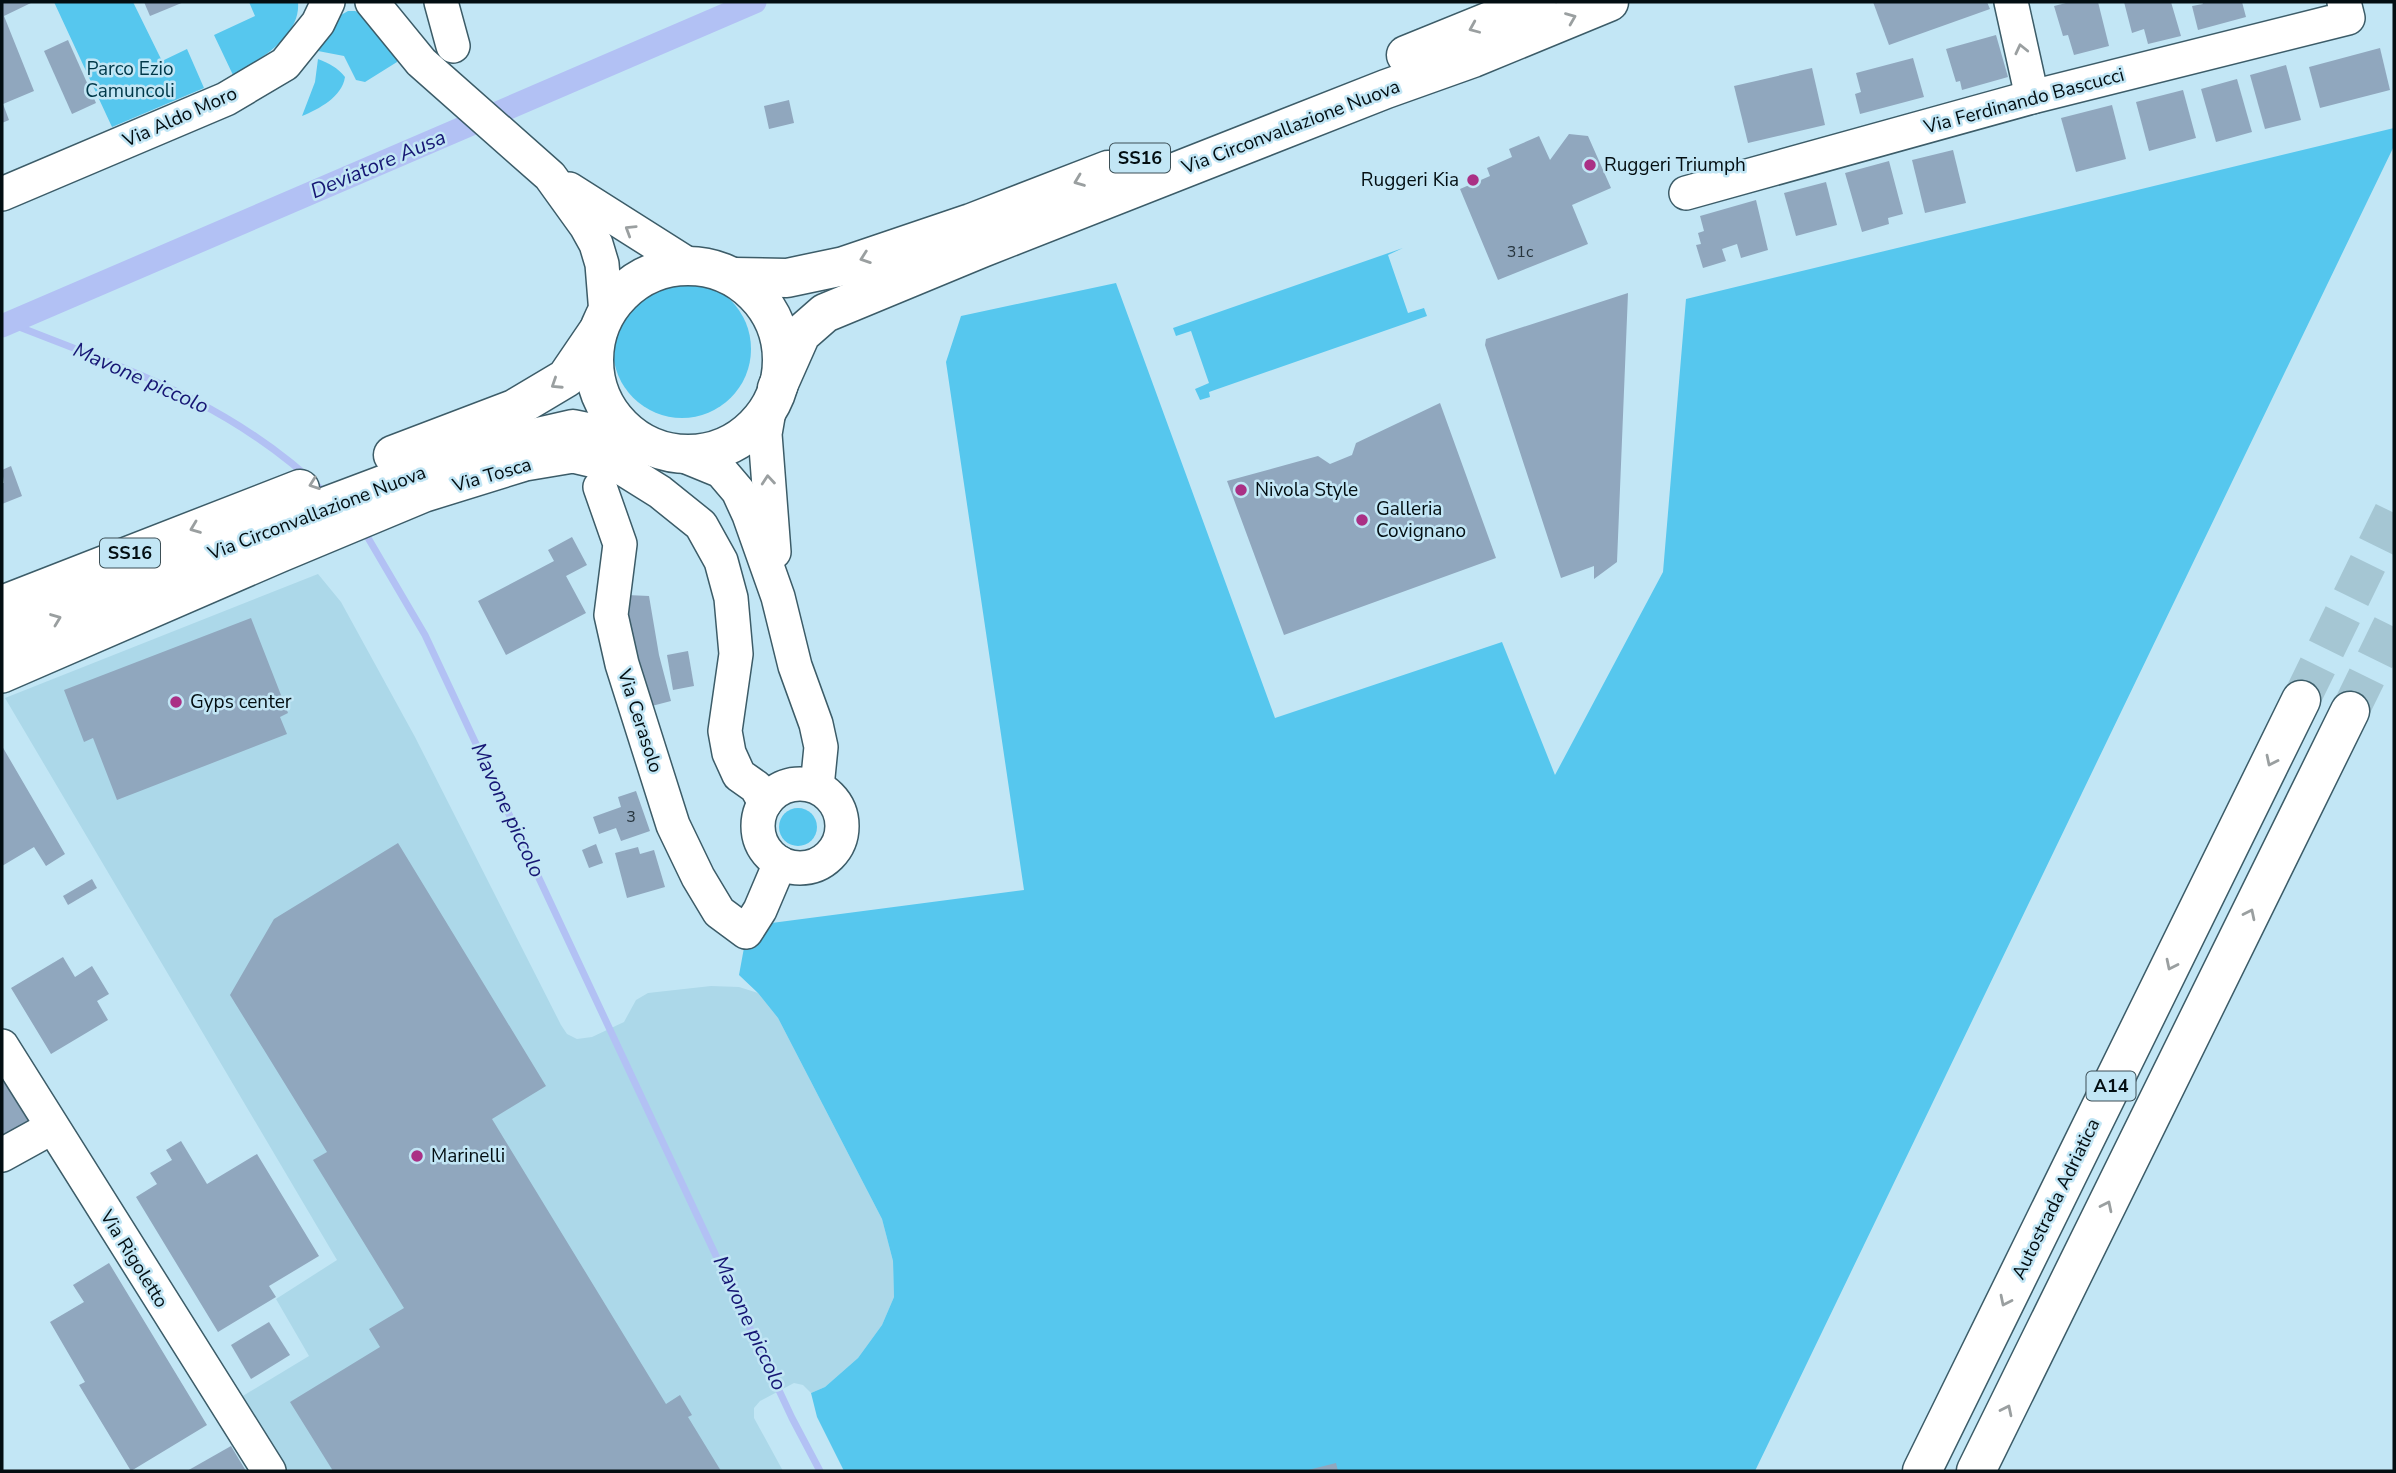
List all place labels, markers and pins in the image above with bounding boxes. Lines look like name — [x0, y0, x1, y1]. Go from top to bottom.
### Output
place label: Ruggeri Triumph — [1604, 152, 1746, 178]
marker: Ruggeri Triumph — [1582, 157, 1598, 173]
place label: Ruggeri Kia — [1361, 167, 1459, 193]
marker: Ruggeri Kia — [1465, 172, 1481, 188]
place label: Nivola Style — [1255, 477, 1358, 503]
marker: Nivola Style — [1233, 482, 1249, 498]
place label: Galleria Covignano — [1376, 496, 1466, 544]
marker: Galleria Covignano — [1354, 512, 1370, 528]
place label: Gyps center — [190, 689, 292, 715]
marker: Gyps center — [168, 694, 184, 710]
place label: Marinelli — [431, 1143, 505, 1169]
marker: Marinelli — [409, 1148, 425, 1164]

